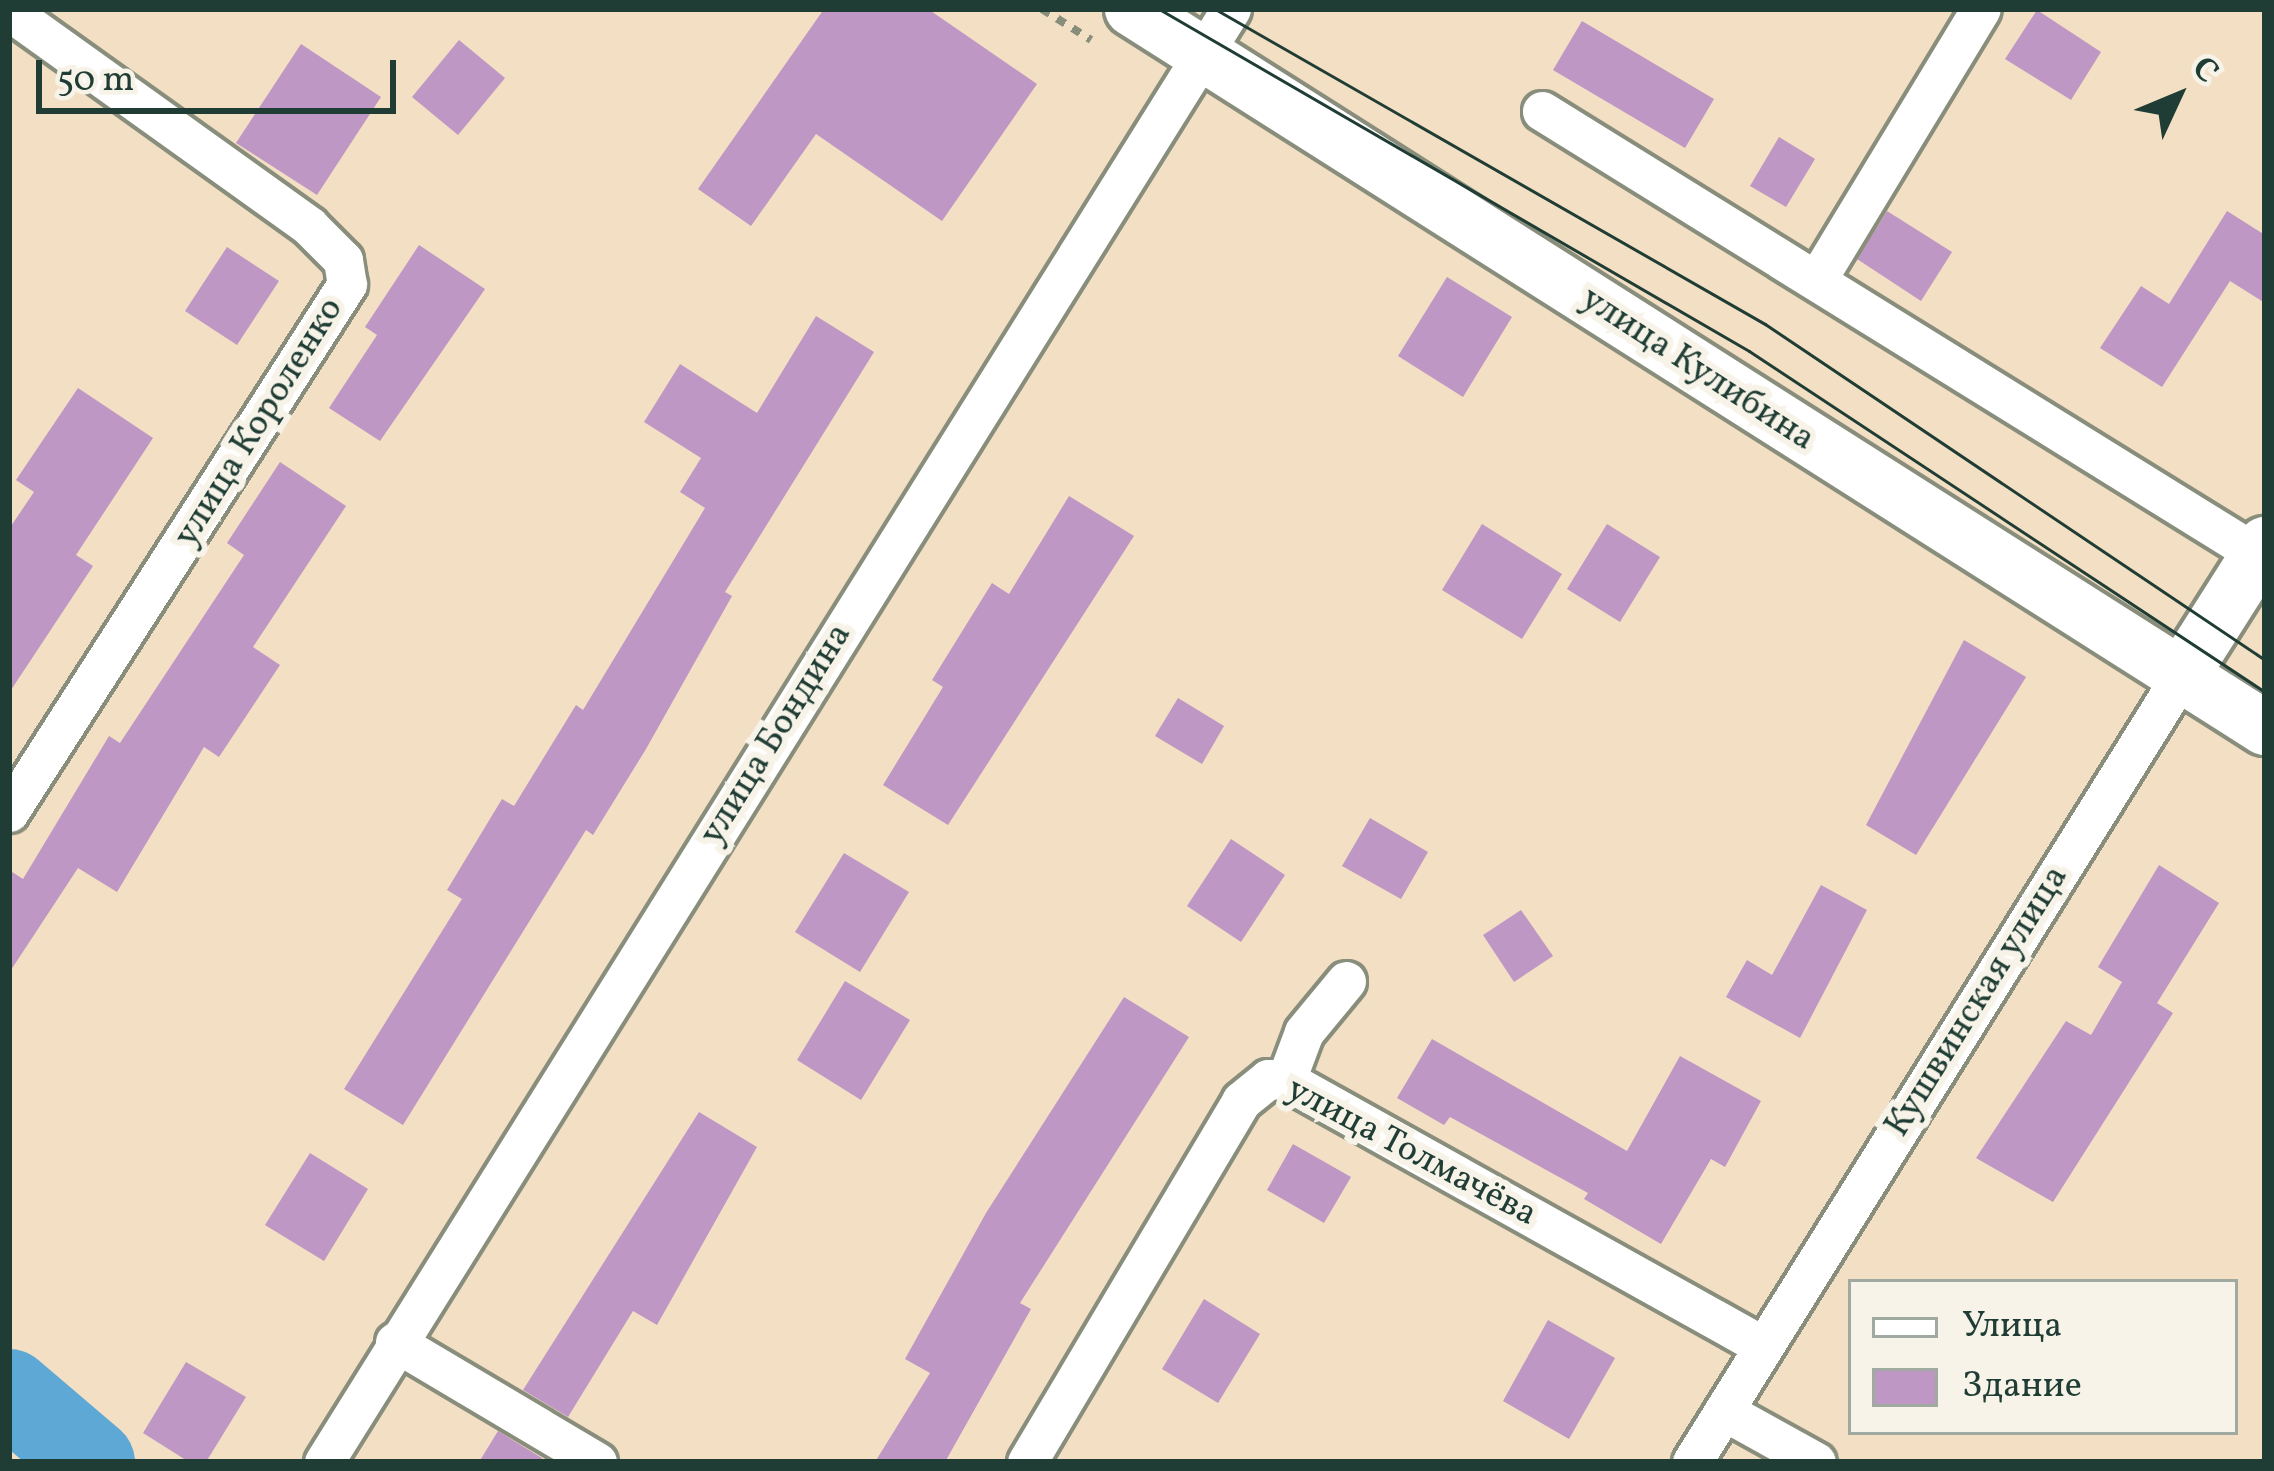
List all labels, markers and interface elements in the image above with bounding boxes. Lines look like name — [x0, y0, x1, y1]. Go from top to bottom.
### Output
scale bar — [42, 36, 402, 110]
north arrow — [2118, 36, 2238, 156]
text: С — [2180, 47, 2228, 95]
text: 50 m — [57, 56, 134, 106]
street label: улица Кулибина — [1572, 278, 1822, 462]
street label: улица Короленко — [166, 290, 354, 556]
street label: улица Бондина — [692, 616, 862, 854]
street label: Кушвинская улица — [1877, 858, 2079, 1146]
street label: улица Толмачёва — [1278, 1069, 1544, 1237]
legend — [1848, 1279, 2238, 1435]
text: Улица — [1962, 1302, 2062, 1352]
text: Здание — [1962, 1362, 2082, 1412]

